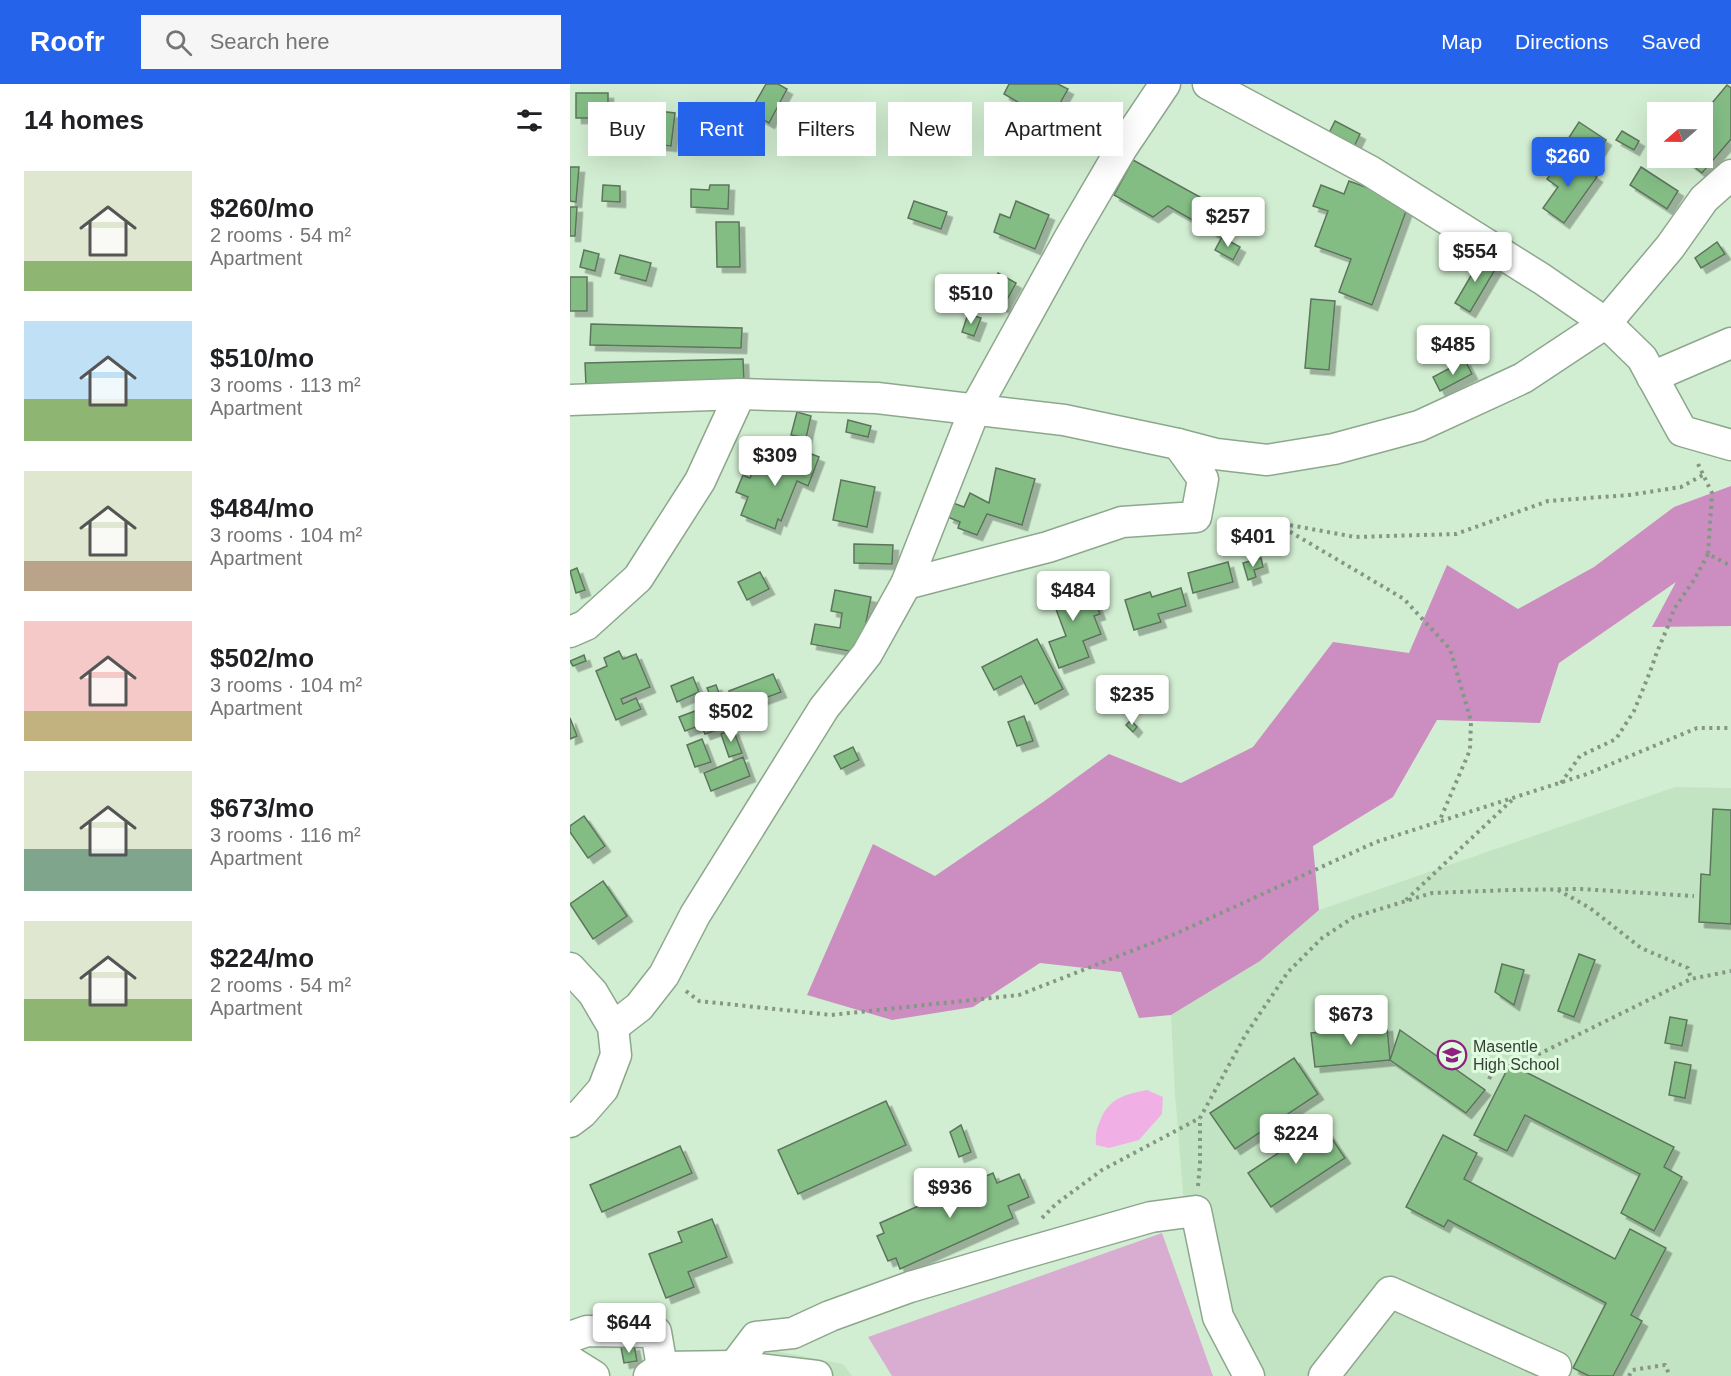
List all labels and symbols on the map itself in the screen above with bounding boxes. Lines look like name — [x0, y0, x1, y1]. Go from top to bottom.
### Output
north arrow — [1647, 102, 1713, 168]
pin: $260 — [1532, 137, 1604, 188]
pin: $257 — [1192, 197, 1264, 248]
pin: $554 — [1439, 232, 1511, 283]
pin: $510 — [935, 274, 1007, 325]
pin: $485 — [1417, 325, 1489, 376]
pin: $309 — [739, 436, 811, 487]
pin: $401 — [1217, 517, 1289, 568]
pin: $484 — [1037, 571, 1109, 622]
pin: $235 — [1096, 675, 1168, 726]
pin: $502 — [695, 692, 767, 743]
pin: $673 — [1315, 995, 1387, 1046]
place label: Masentle High School — [1473, 1038, 1559, 1073]
school or university icon: Masentle High School — [1436, 1039, 1468, 1071]
pin: $224 — [1260, 1114, 1332, 1165]
pin: $936 — [914, 1168, 986, 1219]
pin: $644 — [593, 1303, 665, 1354]

